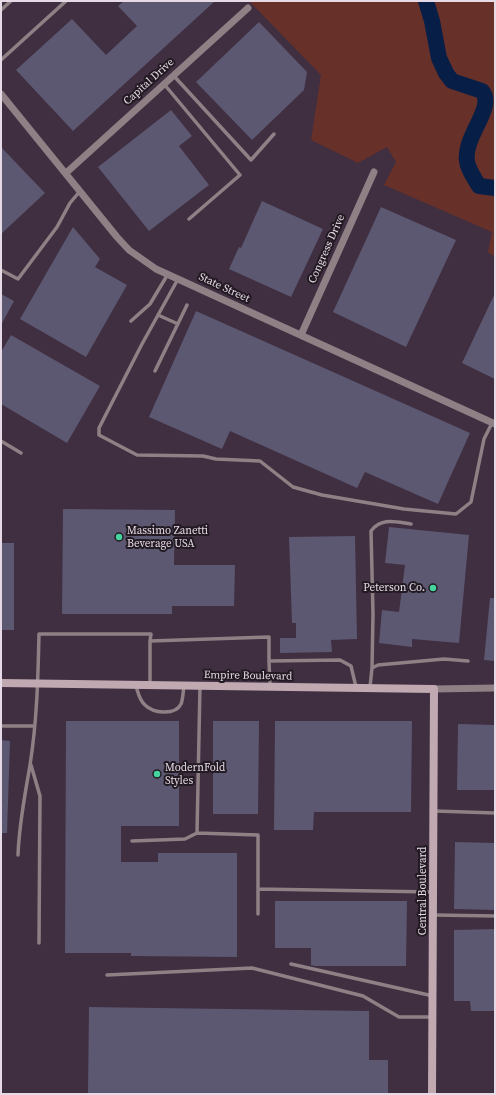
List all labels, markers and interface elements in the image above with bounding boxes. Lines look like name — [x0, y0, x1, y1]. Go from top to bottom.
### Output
street label: Capital Drive — [121, 56, 177, 108]
street label: Congress Drive — [306, 212, 348, 286]
street label: State Street — [196, 270, 252, 306]
place label: Massimo Zanetti Beverage USA — [127, 524, 208, 550]
marker: Massimo Zanetti Beverage USA — [114, 532, 124, 542]
place label: Peterson Co. — [363, 581, 425, 595]
marker: Peterson Co. — [428, 583, 438, 593]
street label: Empire Boulevard — [204, 669, 292, 683]
place label: ModernFold Styles — [165, 761, 225, 787]
marker: ModernFold Styles — [152, 769, 162, 779]
street label: Central Boulevard — [416, 847, 430, 935]

